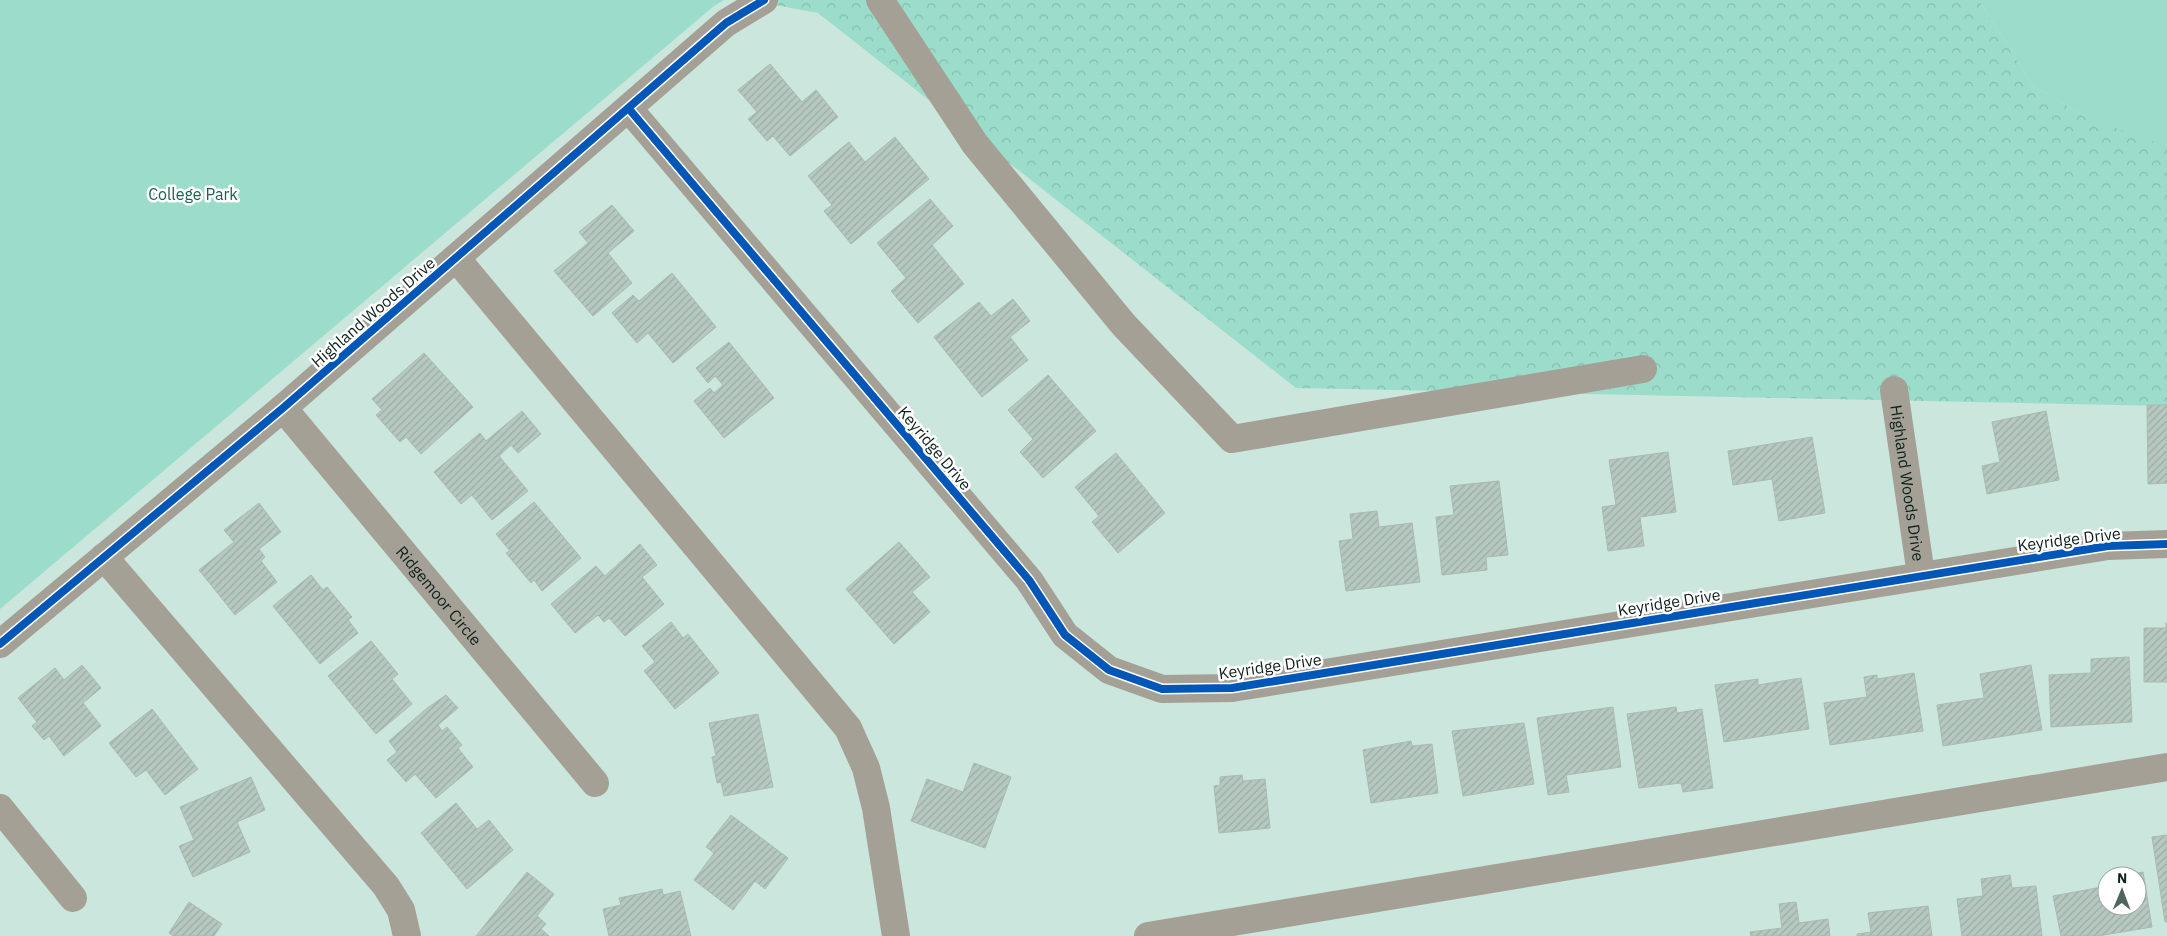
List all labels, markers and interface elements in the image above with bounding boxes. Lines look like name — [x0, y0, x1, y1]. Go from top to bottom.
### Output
park label: College Park — [148, 184, 238, 204]
street label: Highland Woods Drive — [307, 253, 439, 371]
street label: Keyridge Drive — [894, 402, 976, 494]
street label: Highland Woods Drive — [1886, 403, 1929, 563]
street label: Keyridge Drive — [2016, 523, 2122, 555]
street label: Ridgemoor Circle — [392, 542, 486, 649]
street label: Keyridge Drive — [1616, 584, 1722, 620]
street label: Keyridge Drive — [1217, 649, 1323, 683]
north arrow — [2097, 866, 2147, 916]
text: N — [2117, 869, 2127, 887]

